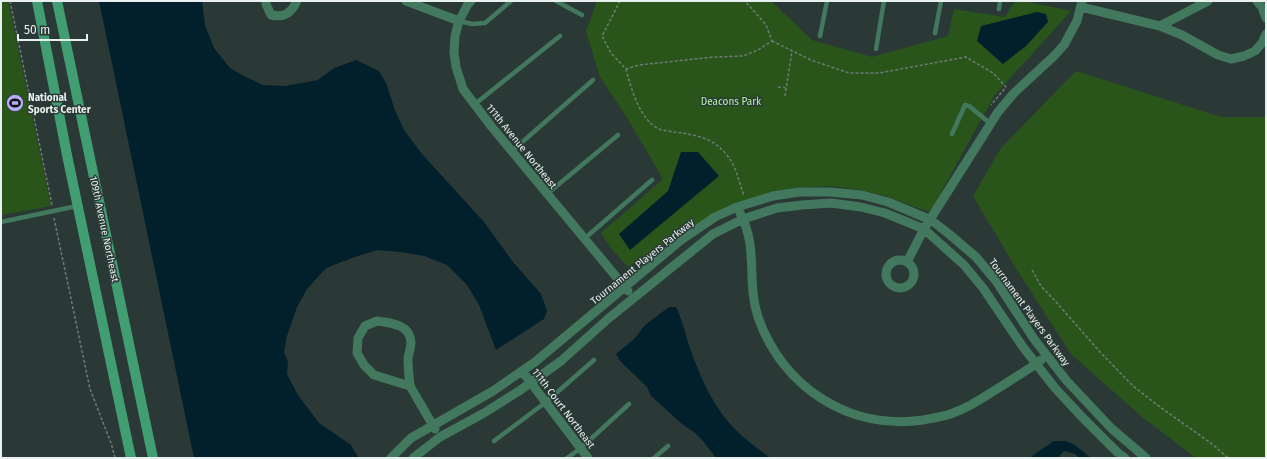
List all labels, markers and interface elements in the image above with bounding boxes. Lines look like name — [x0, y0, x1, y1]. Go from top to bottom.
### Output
scale bar — [18, 16, 87, 42]
text: 50 m — [24, 23, 50, 37]
place label: National Sports Center — [28, 92, 92, 116]
sports icon: National Sports Center — [5, 93, 25, 113]
park label: Deacons Park — [701, 96, 762, 108]
street label: 111th Avenue Northeast — [483, 102, 559, 192]
street label: 109th Avenue Northeast — [87, 175, 121, 284]
street label: Tournament Players Parkway — [588, 216, 697, 307]
street label: Tournament Players Parkway — [986, 257, 1072, 369]
street label: 111th Court Northeast — [529, 366, 597, 451]

